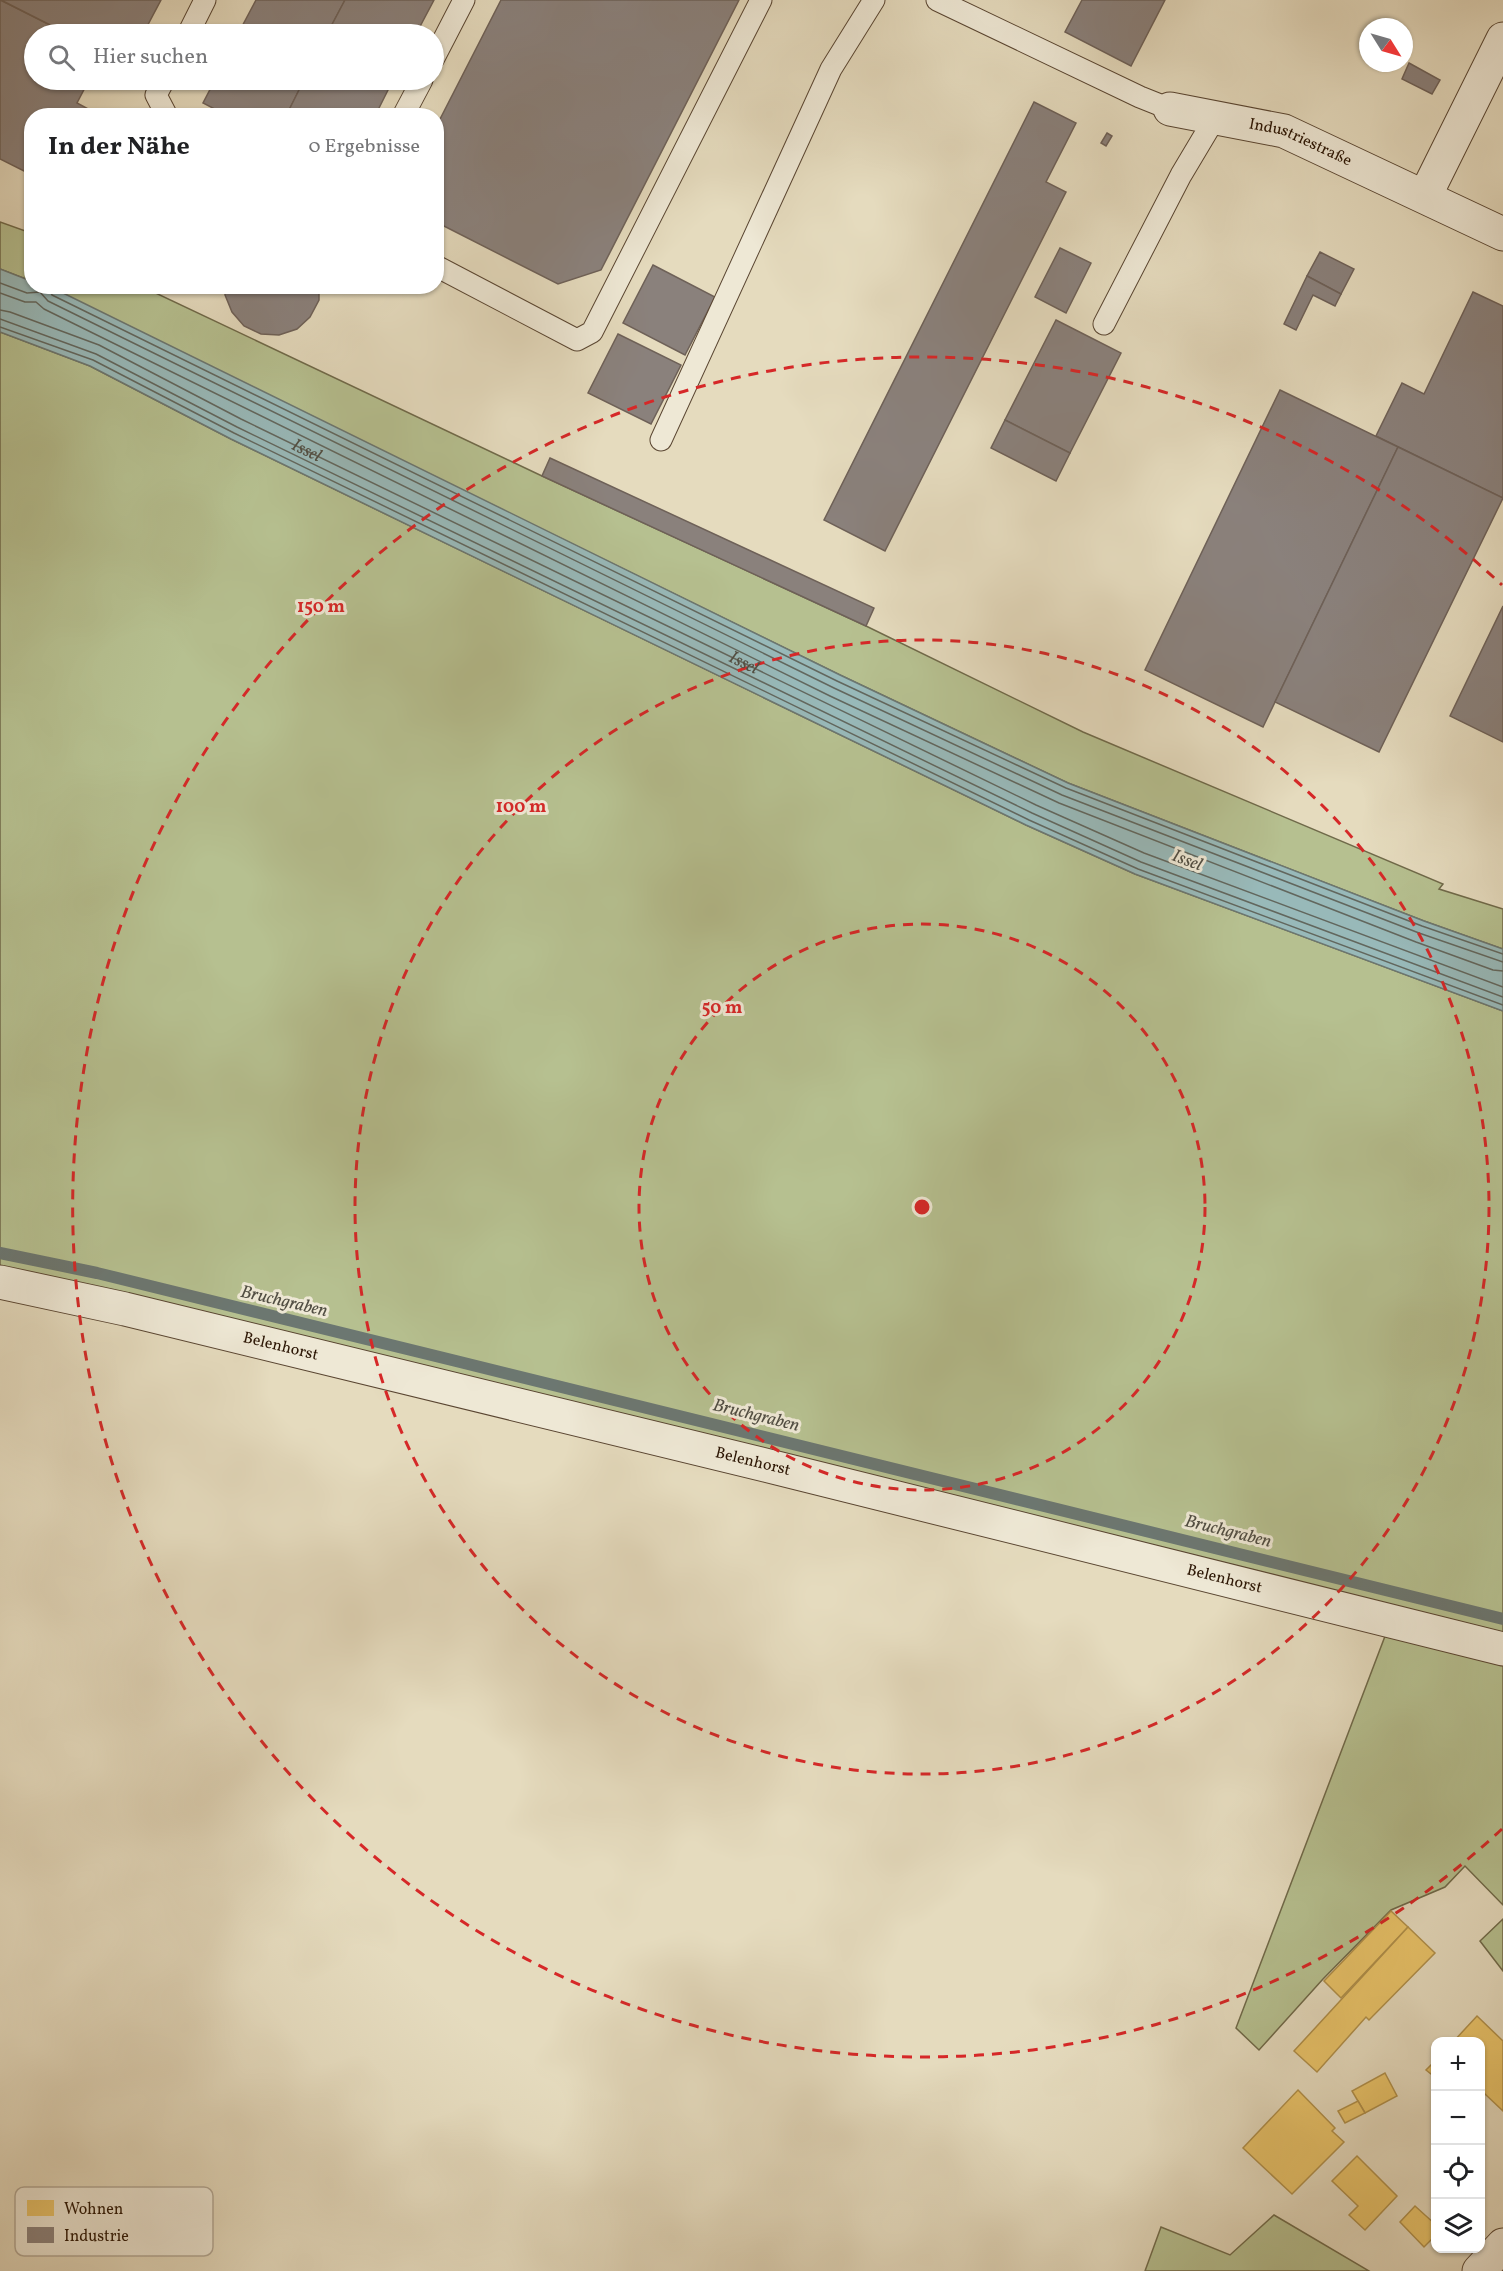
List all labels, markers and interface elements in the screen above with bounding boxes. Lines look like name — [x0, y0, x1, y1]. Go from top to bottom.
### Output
north arrow — [1359, 18, 1413, 72]
search box — [24, 24, 444, 90]
icon: search — [45, 41, 78, 74]
text: Hier suchen — [93, 42, 208, 73]
street label: Industriestraße — [1247, 113, 1355, 172]
text: In der Nähe — [48, 129, 190, 165]
text: 0 Ergebnisse — [308, 133, 420, 161]
water label: Issel — [287, 433, 326, 469]
text: 150 m — [297, 595, 345, 620]
water label: Issel — [724, 645, 763, 681]
text: 100 m — [496, 795, 546, 820]
water label: Issel — [1168, 844, 1206, 878]
text: 50 m — [702, 996, 742, 1021]
centre of rings — [912, 1197, 932, 1217]
water label: Bruchgraben — [238, 1280, 330, 1324]
street label: Belenhorst — [241, 1327, 321, 1367]
water label: Bruchgraben — [710, 1393, 802, 1439]
street label: Belenhorst — [713, 1442, 793, 1482]
water label: Bruchgraben — [1182, 1509, 1274, 1555]
street label: Belenhorst — [1184, 1560, 1265, 1600]
map controls — [1431, 2037, 1485, 2253]
button: + — [1431, 2037, 1485, 2091]
button: − — [1431, 2091, 1485, 2145]
button: locate — [1431, 2145, 1485, 2199]
legend — [15, 2187, 213, 2256]
text: Wohnen — [64, 2199, 123, 2221]
button: layers — [1431, 2199, 1485, 2253]
text: Industrie — [64, 2226, 129, 2248]

